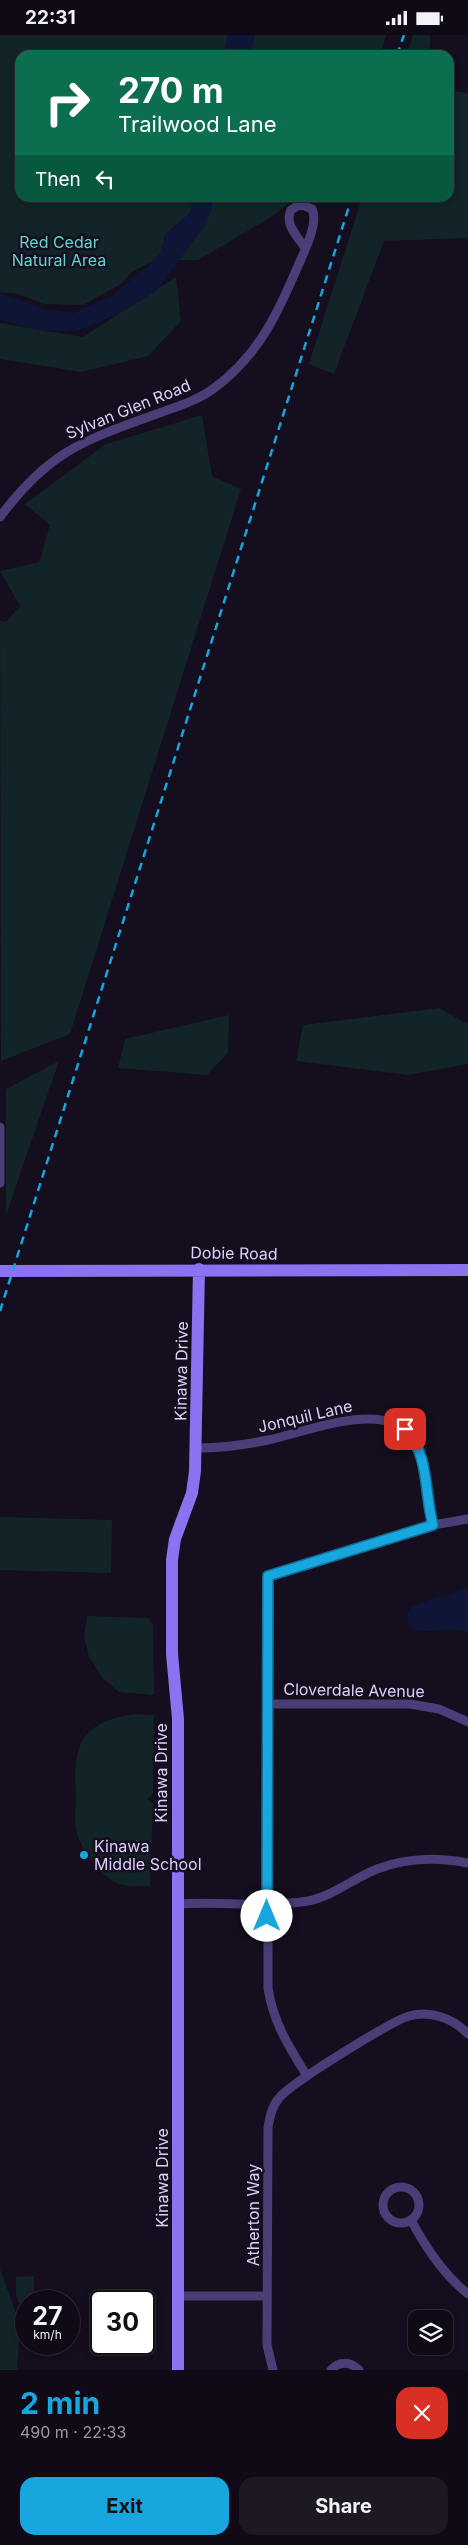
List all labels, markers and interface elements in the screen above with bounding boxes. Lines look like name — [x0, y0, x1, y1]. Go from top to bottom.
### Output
text: 22:31 — [25, 6, 76, 29]
text: 270 m — [118, 69, 224, 111]
icon: right — [35, 70, 100, 135]
text: Trailwood Lane — [118, 111, 277, 137]
icon: left — [91, 165, 119, 193]
text: Then — [35, 168, 81, 191]
park label: Red Cedar Natural Area — [12, 232, 106, 270]
street label: Sylvan Glen Road — [63, 375, 193, 443]
street label: Dobie Road — [190, 1242, 278, 1264]
street label: Kinawa Drive — [170, 1321, 192, 1421]
street label: Jonquil Lane — [256, 1395, 354, 1437]
pin — [384, 1408, 426, 1450]
icon: arrive — [391, 1415, 419, 1443]
street label: Cloverdale Avenue — [283, 1679, 425, 1701]
street label: Kinawa Drive — [151, 1723, 171, 1823]
place label: Kinawa Middle School — [94, 1836, 202, 1874]
marker: Kinawa Middle School — [78, 1849, 90, 1861]
position arrow — [240, 1889, 292, 1941]
street label: Kinawa Drive — [152, 2128, 172, 2228]
street label: Atherton Way — [243, 2164, 263, 2266]
speed limit sign: 30 — [90, 2290, 155, 2355]
text: 27 — [32, 2301, 63, 2331]
map controls — [408, 2310, 453, 2355]
button: layers — [408, 2310, 453, 2355]
text: km/h — [33, 2327, 62, 2342]
text: 2 min — [20, 2385, 100, 2421]
button: close — [396, 2387, 448, 2439]
text: 490 m · 22:33 — [20, 2422, 126, 2442]
button: Exit — [20, 2477, 229, 2535]
button: Share — [239, 2477, 448, 2535]

